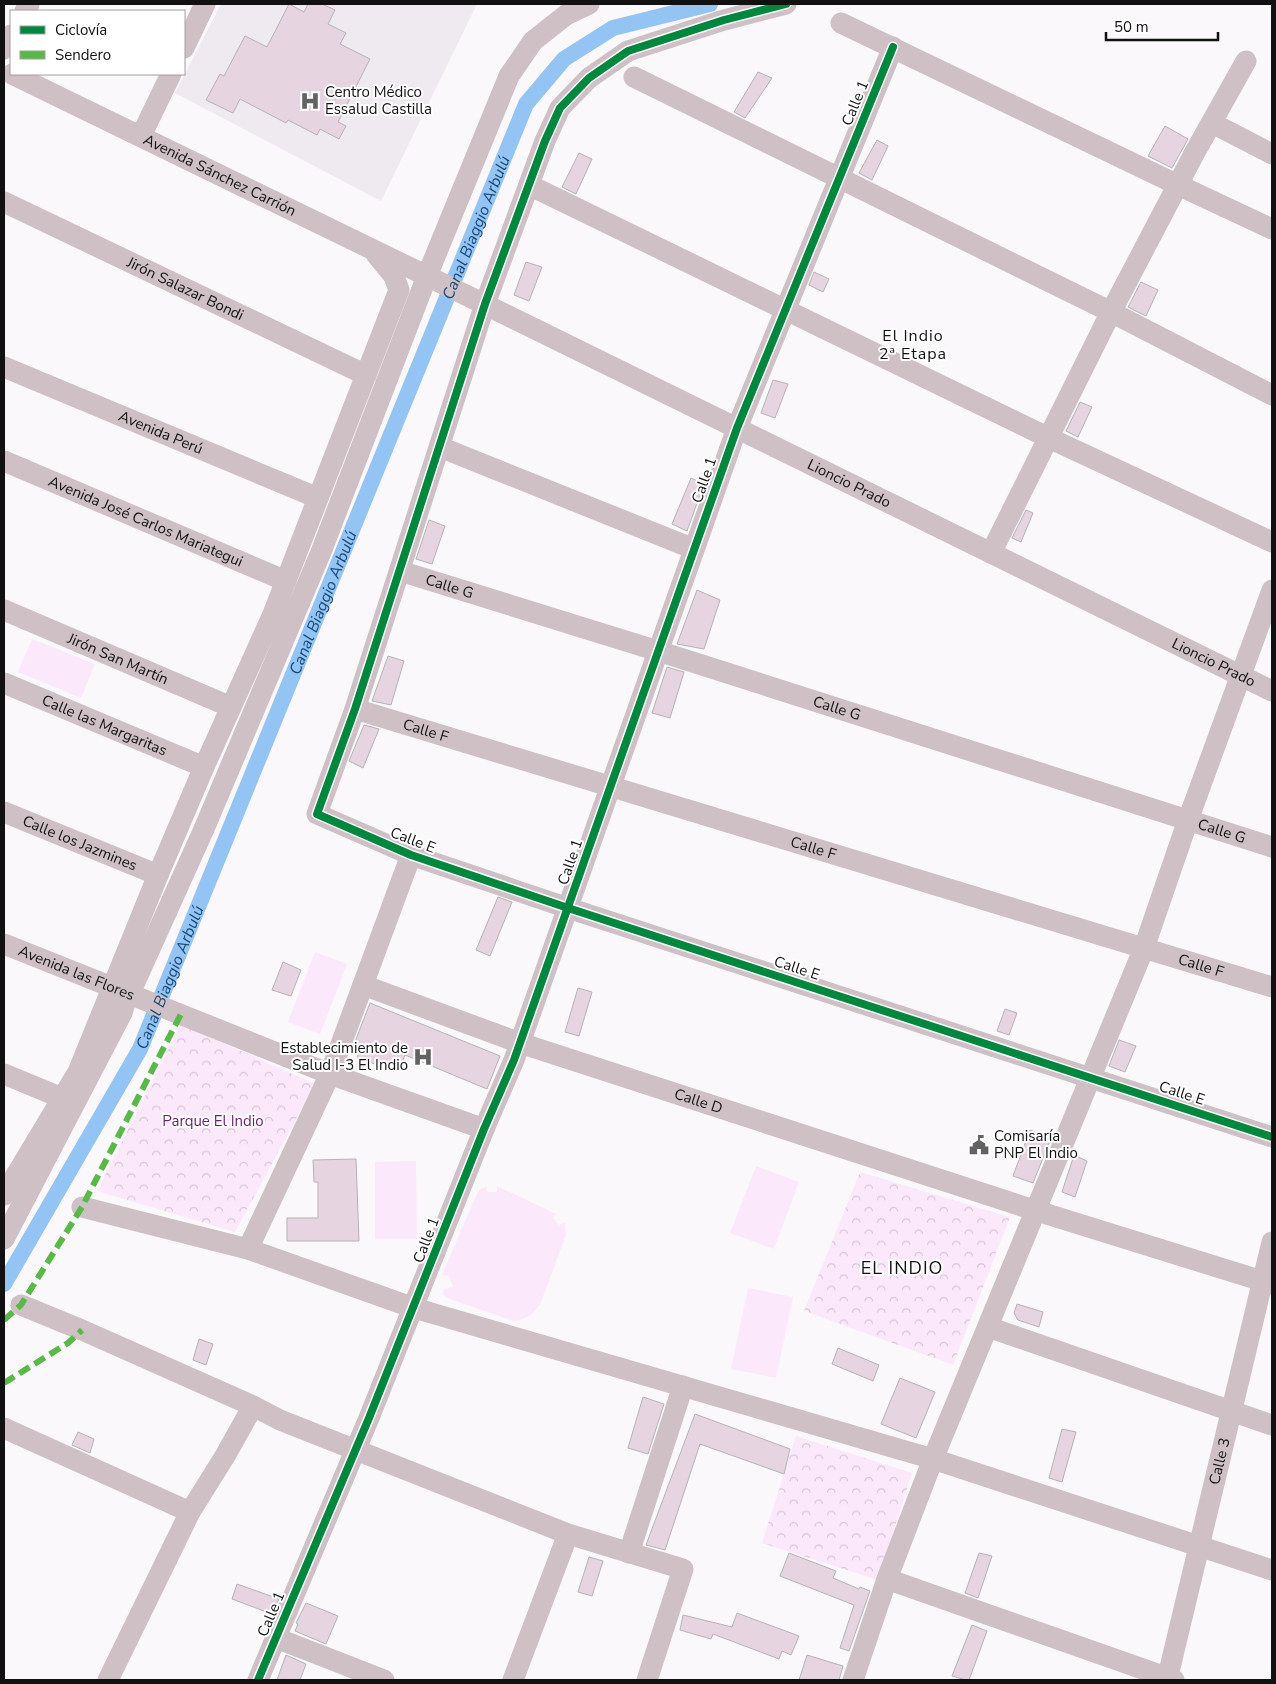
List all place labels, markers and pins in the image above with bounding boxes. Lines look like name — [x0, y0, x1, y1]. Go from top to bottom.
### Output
place label: Centro Médico Essalud Castilla — [325, 82, 432, 119]
hospital icon: Centro Médico Essalud Castilla — [299, 90, 321, 112]
place label: Establecimiento de Salud I-3 El Indio — [281, 1038, 408, 1075]
hospital icon: Establecimiento de Salud I-3 El Indio — [412, 1046, 434, 1068]
place label: Comisaría PNP El Indio — [994, 1126, 1078, 1163]
public building icon: Comisaría PNP El Indio — [968, 1134, 990, 1156]

